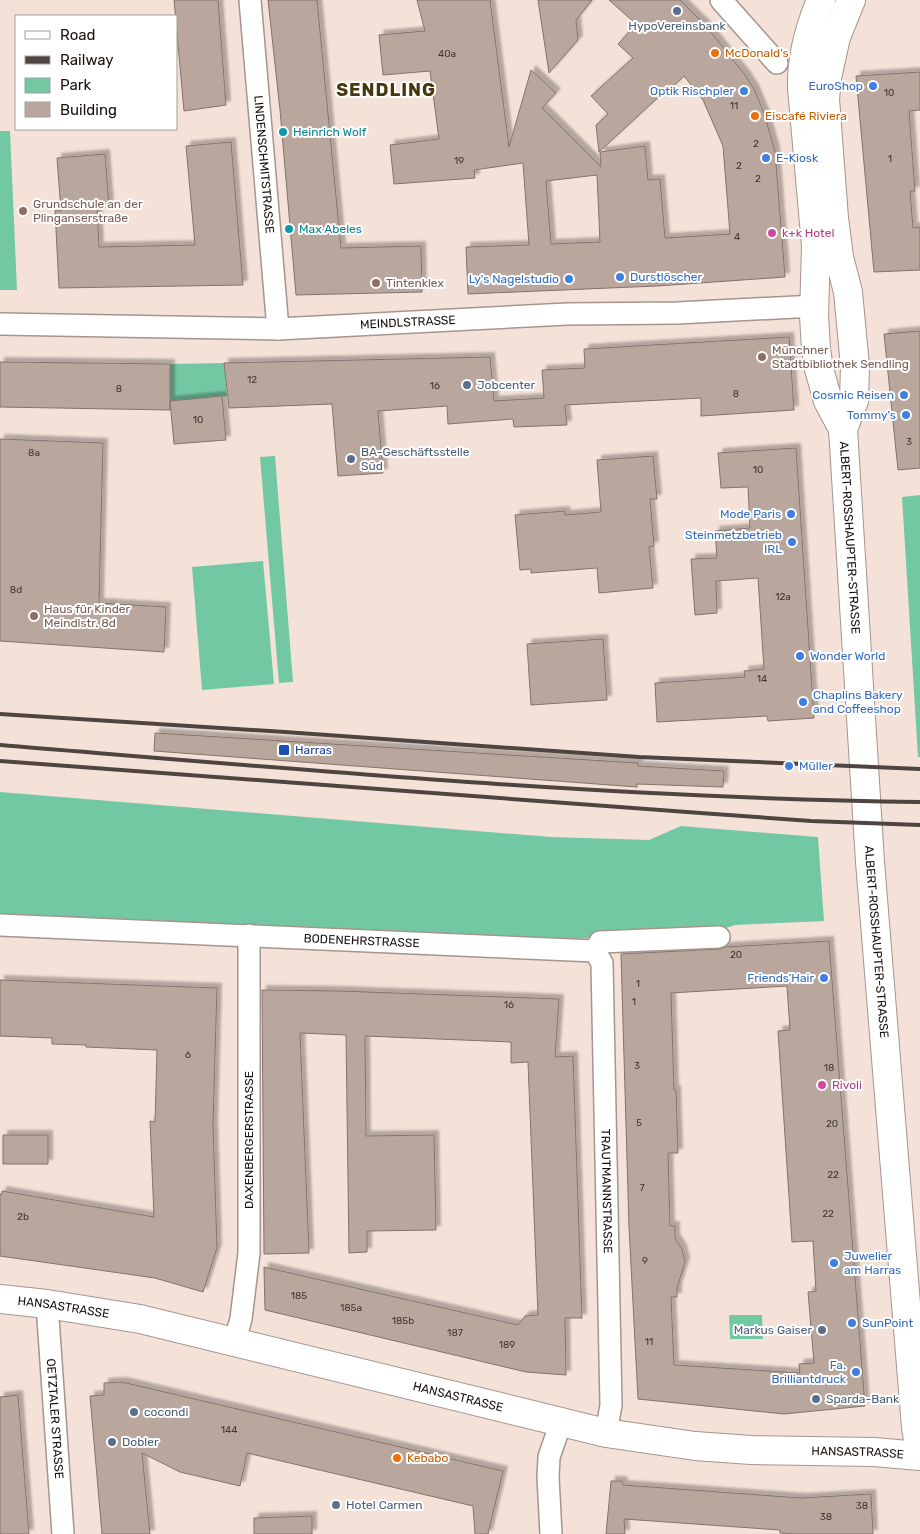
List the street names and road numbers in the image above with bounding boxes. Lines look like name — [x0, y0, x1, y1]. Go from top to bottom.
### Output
street label: LINDENSCHMITSTRASSE — [251, 95, 277, 234]
street label: MEINDLSTRASSE — [360, 313, 456, 332]
street label: ALBERT-ROSSHAUPTER-STRASSE — [837, 441, 863, 634]
street label: ALBERT-ROSSHAUPTER-STRASSE — [862, 845, 891, 1039]
street label: BODENEHRSTRASSE — [303, 931, 420, 950]
street label: DAXENBERGERSTRASSE — [242, 1071, 256, 1209]
street label: TRAUTMANNSTRASSE — [598, 1129, 615, 1254]
street label: HANSASTRASSE — [17, 1294, 110, 1321]
street label: OETZTALER STRASSE — [44, 1358, 66, 1480]
street label: HANSASTRASSE — [412, 1379, 505, 1415]
street label: HANSASTRASSE — [811, 1444, 904, 1462]

